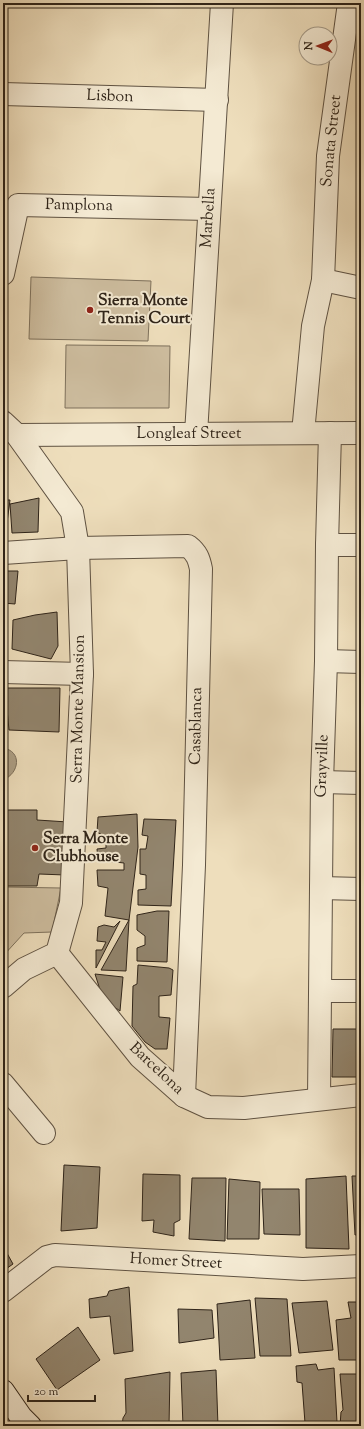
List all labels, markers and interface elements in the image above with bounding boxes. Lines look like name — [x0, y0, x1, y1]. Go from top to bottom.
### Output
north arrow — [298, 26, 338, 66]
text: N — [301, 41, 317, 51]
street label: Lisbon — [86, 85, 135, 109]
street label: Sonata Street — [316, 93, 348, 188]
street label: Marbella — [195, 187, 223, 249]
street label: Pamplona — [45, 194, 114, 218]
place label: Sierra Monte Tennis Court — [98, 290, 191, 331]
marker: Sierra Monte Tennis Court — [85, 305, 95, 315]
street label: Longleaf Street — [137, 423, 242, 446]
street label: Serra Monte Mansion — [66, 634, 92, 784]
street label: Casablanca — [185, 686, 209, 765]
street label: Grayville — [310, 734, 336, 798]
place label: Serra Monte Clubhouse — [43, 828, 129, 869]
marker: Serra Monte Clubhouse — [30, 843, 40, 853]
street label: Barcelona — [123, 1037, 189, 1101]
street label: Homer Street — [129, 1248, 223, 1276]
scale bar — [28, 1377, 95, 1403]
text: 20 m — [34, 1383, 59, 1401]

